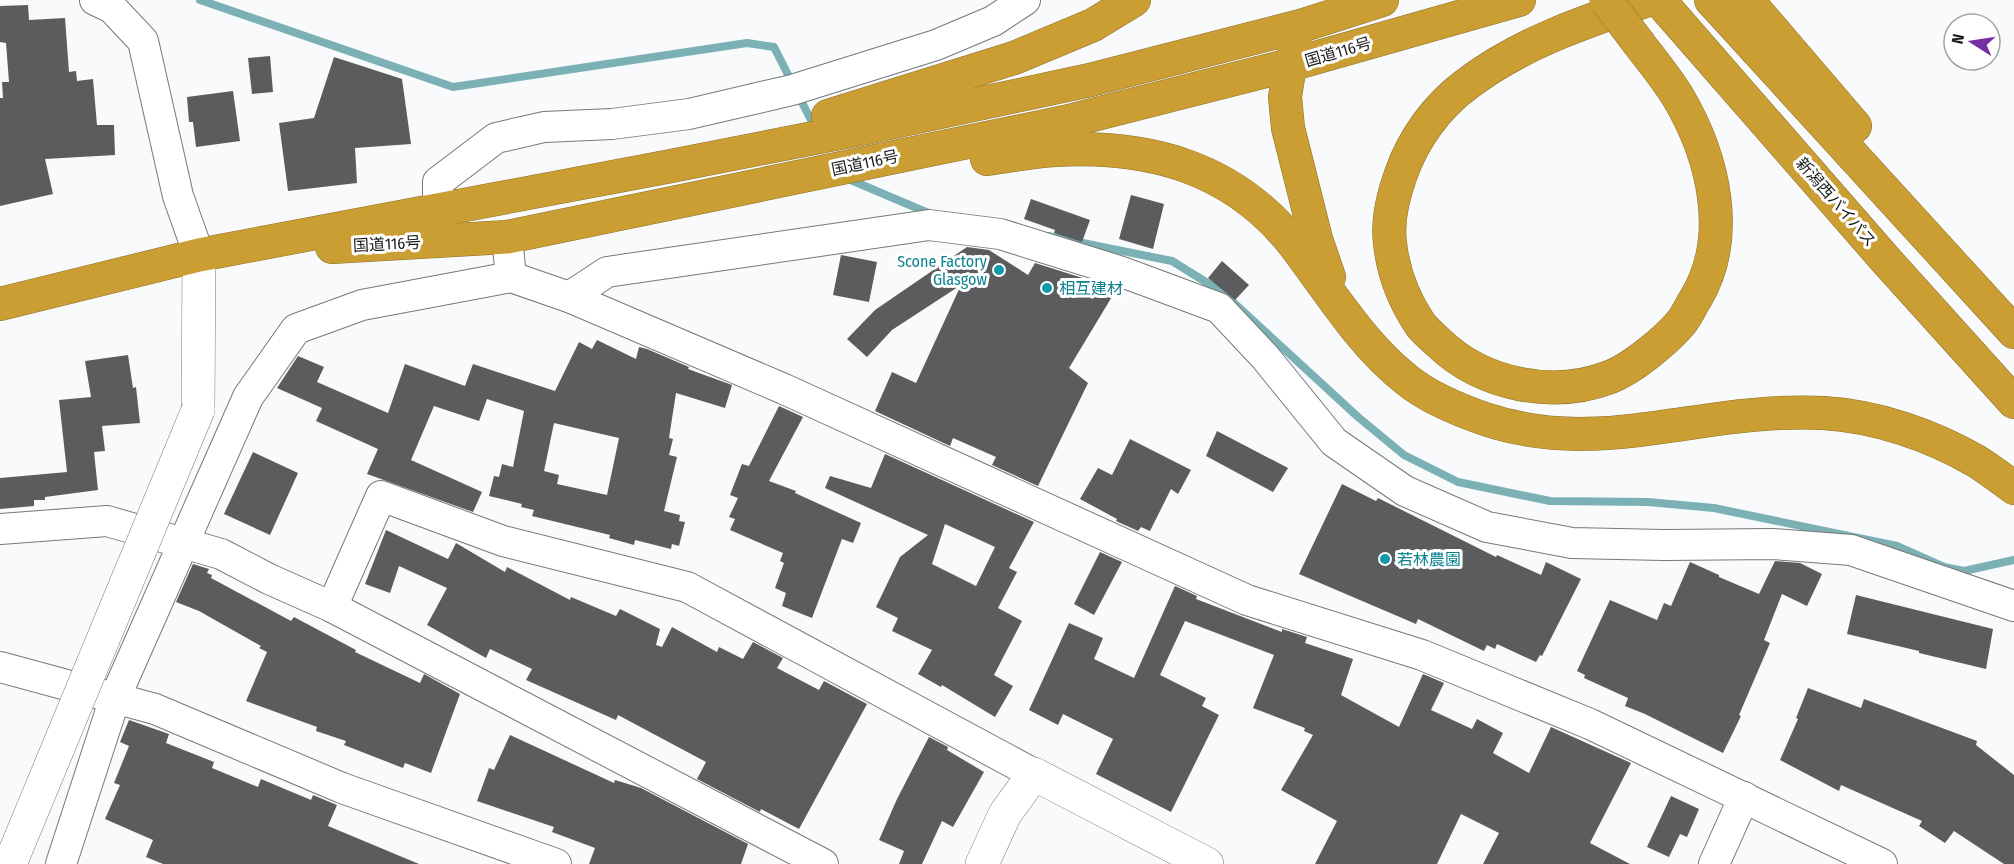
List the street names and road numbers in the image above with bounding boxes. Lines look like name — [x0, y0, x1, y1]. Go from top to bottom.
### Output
street label: 国道116号 — [1303, 33, 1373, 71]
street label: 国道116号 — [830, 147, 900, 179]
street label: 新潟西バイパス — [1792, 154, 1880, 250]
street label: 国道116号 — [352, 233, 422, 255]

